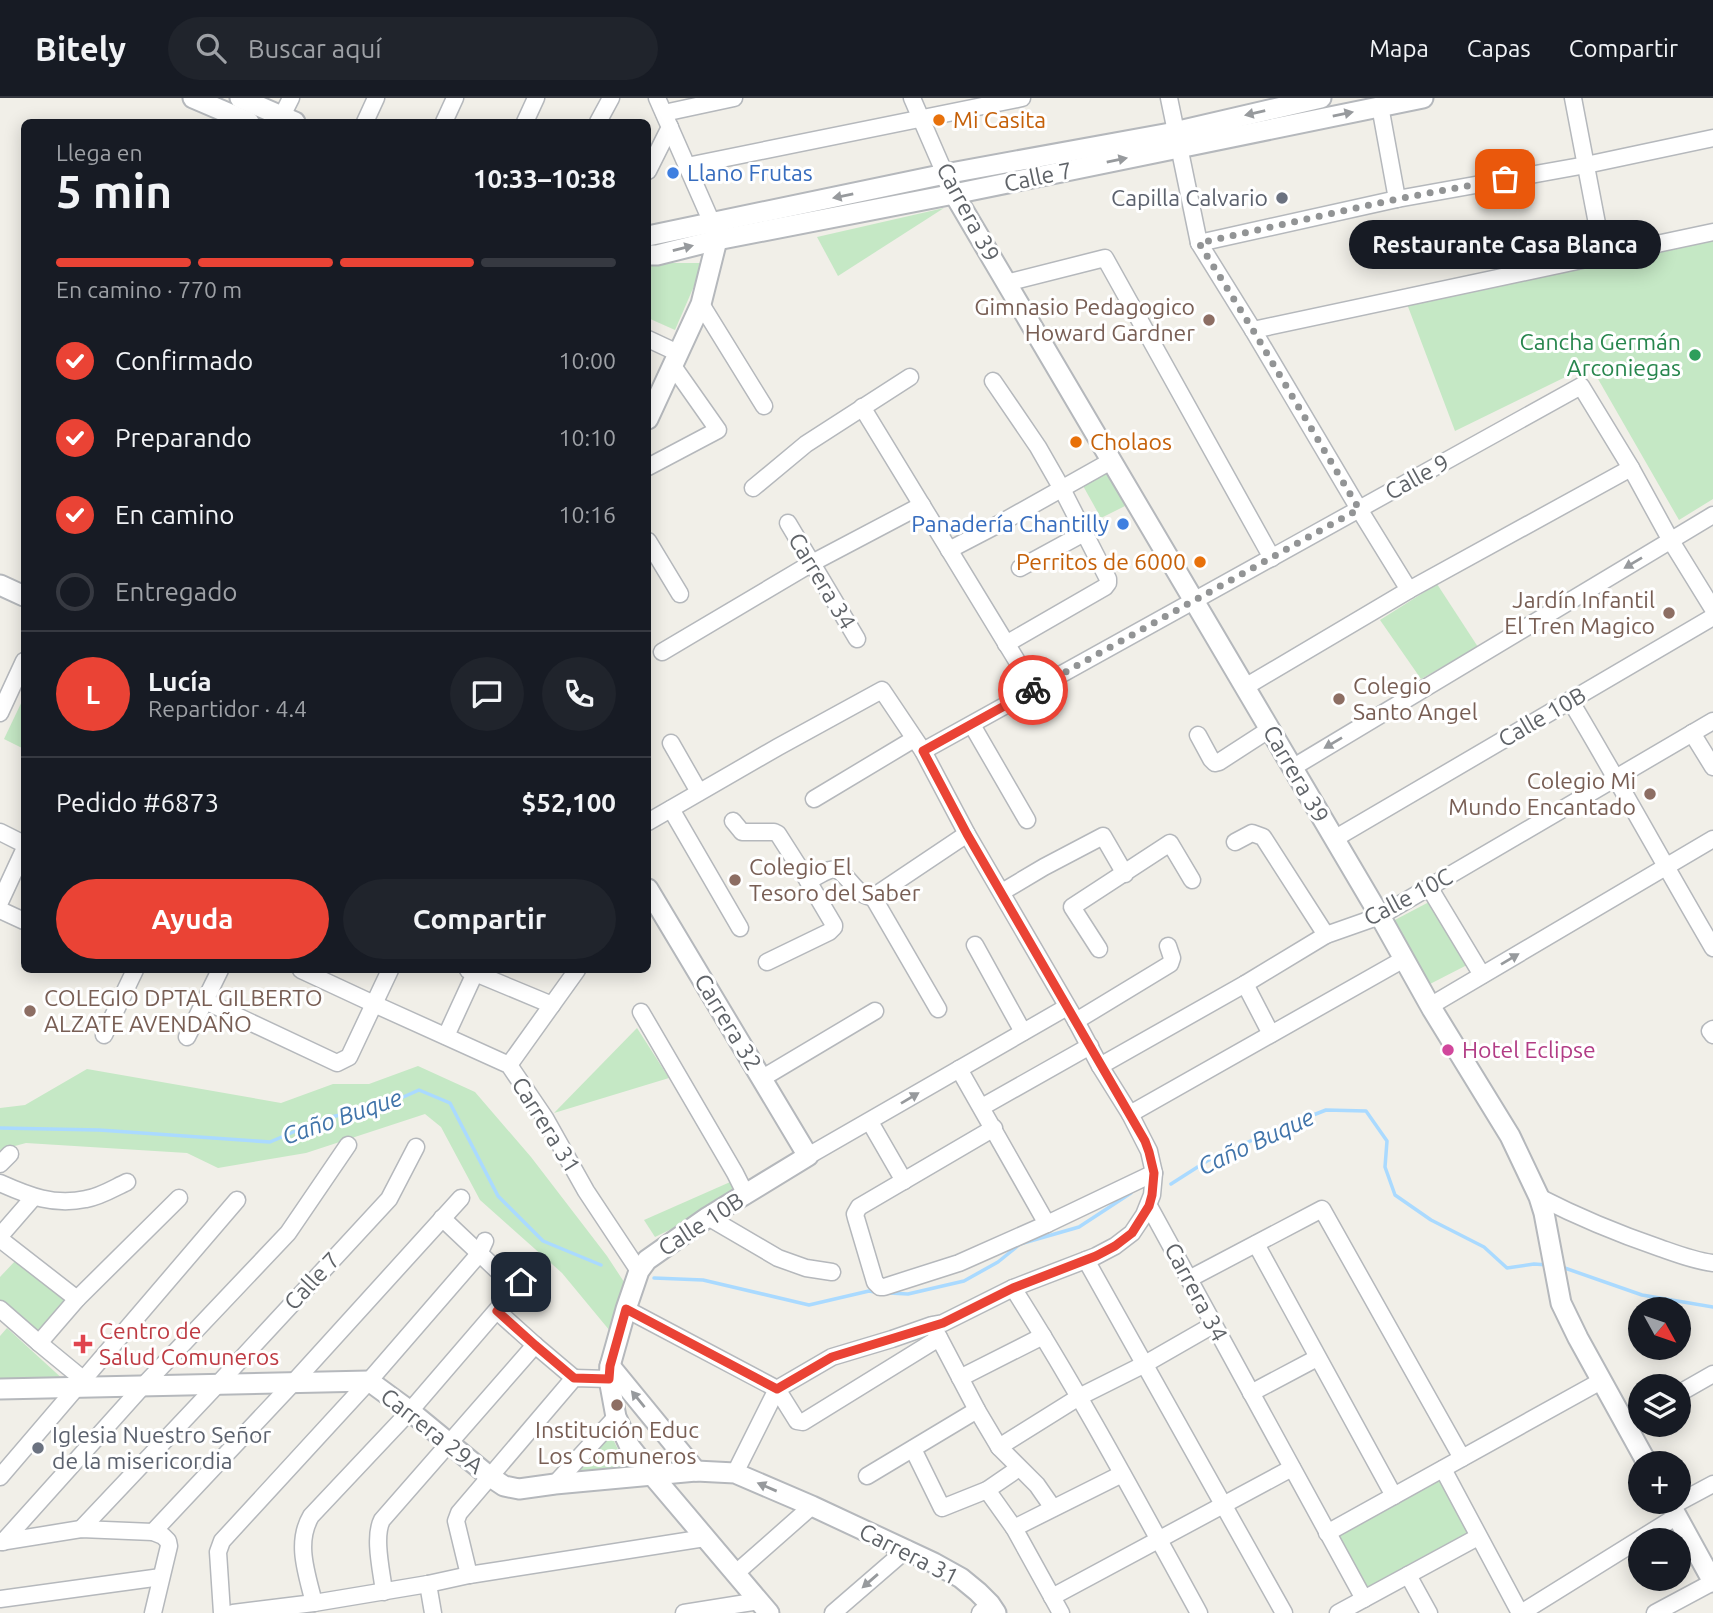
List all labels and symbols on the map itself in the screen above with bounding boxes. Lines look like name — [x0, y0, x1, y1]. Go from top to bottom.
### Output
place label: Mi Casita — [953, 107, 1046, 132]
one-way arrow — [1244, 108, 1266, 119]
one-way arrow — [1332, 109, 1354, 120]
marker: Mi Casita — [931, 112, 947, 128]
pin — [1475, 149, 1535, 209]
one-way arrow — [1106, 155, 1128, 166]
street label: Calle 7 — [1002, 157, 1074, 196]
street label: Carrera 39 — [932, 158, 1005, 265]
place label: Llano Frutas — [687, 160, 813, 185]
marker: Llano Frutas — [665, 165, 681, 181]
place label: Capilla Calvario — [1111, 185, 1268, 210]
one-way arrow — [832, 190, 854, 201]
marker: Capilla Calvario — [1274, 190, 1290, 206]
callout: Restaurante Casa Blanca — [1349, 221, 1661, 270]
one-way arrow — [672, 242, 694, 253]
place label: Gimnasio Pedagogico Howard Gardner — [974, 294, 1195, 345]
marker: Gimnasio Pedagogico Howard Gardner — [1201, 312, 1217, 328]
place label: Cancha Germán Arconiegas — [1520, 329, 1681, 380]
marker: Cancha Germán Arconiegas — [1687, 347, 1703, 363]
place label: Cholaos — [1090, 429, 1172, 454]
marker: Cholaos — [1068, 434, 1084, 450]
street label: Calle 9 — [1381, 449, 1453, 504]
place label: Panadería Chantilly — [911, 511, 1109, 536]
marker: Panadería Chantilly — [1115, 516, 1131, 532]
street label: Carrera 34 — [784, 528, 861, 633]
place label: Perritos de 6000 — [1016, 549, 1186, 574]
marker: Perritos de 6000 — [1192, 554, 1208, 570]
one-way arrow — [1624, 557, 1643, 569]
place label: Jardín Infantil El Tren Magico — [1504, 587, 1655, 638]
marker: Jardín Infantil El Tren Magico — [1661, 605, 1677, 621]
courier — [998, 655, 1068, 725]
place label: Colegio Santo Angel — [1353, 673, 1478, 724]
street label: Calle 10B — [1494, 682, 1590, 752]
marker: Colegio Santo Angel — [1331, 691, 1347, 707]
street label: Carrera 39 — [1259, 721, 1334, 827]
one-way arrow — [1324, 737, 1343, 749]
place label: Colegio Mi Mundo Encantado — [1448, 768, 1636, 819]
marker: Colegio Mi Mundo Encantado — [1642, 786, 1658, 802]
place label: Colegio El Tesoro del Saber — [749, 854, 921, 905]
street label: Calle 10C — [1360, 863, 1456, 930]
marker: Colegio El Tesoro del Saber — [727, 872, 743, 888]
one-way arrow — [1501, 952, 1520, 965]
street label: Carrera 32 — [690, 969, 767, 1074]
place label: COLEGIO DPTAL GILBERTO ALZATE AVENDAÑO — [44, 985, 323, 1036]
marker: COLEGIO DPTAL GILBERTO ALZATE AVENDAÑO — [22, 1003, 38, 1019]
place label: Hotel Eclipse — [1462, 1037, 1596, 1062]
marker: Hotel Eclipse — [1440, 1042, 1456, 1058]
street label: Carrera 31 — [507, 1072, 586, 1177]
water label: Caño Buque — [278, 1083, 405, 1150]
one-way arrow — [900, 1091, 919, 1104]
water label: Caño Buque — [1193, 1103, 1318, 1180]
street label: Calle 10B — [653, 1187, 748, 1260]
street label: Carrera 34 — [1160, 1238, 1233, 1345]
street label: Calle 7 — [279, 1247, 344, 1314]
pin — [491, 1252, 551, 1312]
north arrow — [1628, 1297, 1690, 1360]
place label: Centro de Salud Comuneros — [99, 1318, 279, 1369]
marker: Centro de Salud Comuneros — [73, 1334, 93, 1354]
street label: Carrera 29A — [376, 1383, 488, 1478]
one-way arrow — [631, 1391, 646, 1408]
marker: Institución Educ Los Comuneros — [609, 1397, 625, 1413]
place label: Institución Educ Los Comuneros — [535, 1417, 699, 1468]
place label: Iglesia Nuestro Señor de la misericordia — [52, 1422, 272, 1473]
marker: Iglesia Nuestro Señor de la misericordia — [30, 1440, 46, 1456]
one-way arrow — [756, 1481, 777, 1492]
street label: Carrera 31 — [856, 1518, 963, 1589]
one-way arrow — [861, 1573, 878, 1588]

